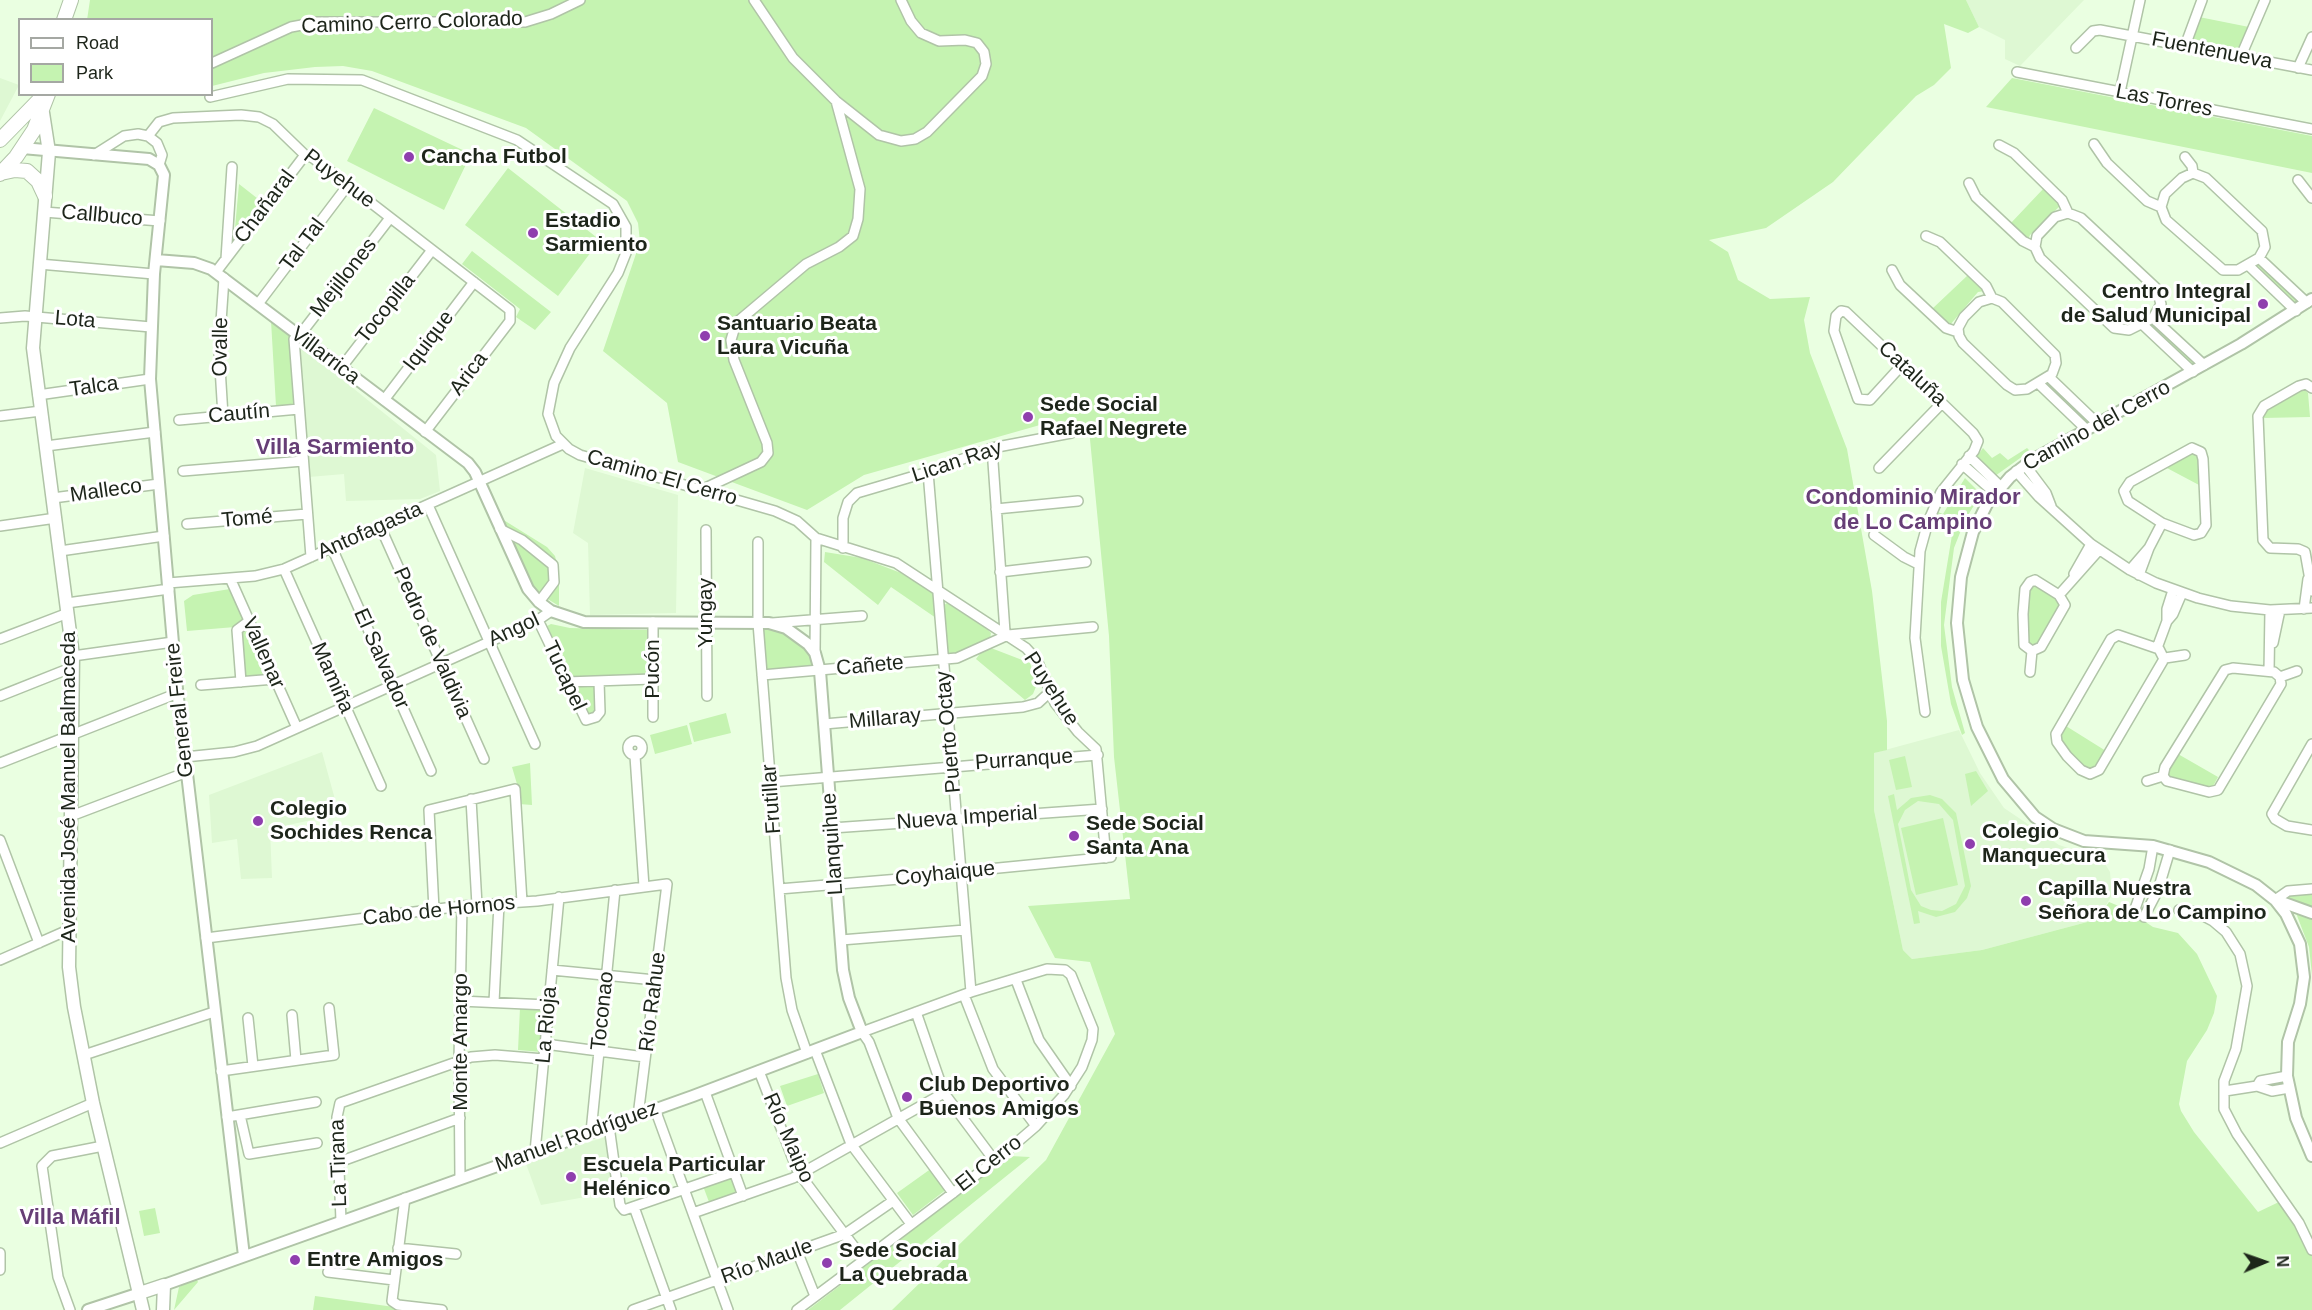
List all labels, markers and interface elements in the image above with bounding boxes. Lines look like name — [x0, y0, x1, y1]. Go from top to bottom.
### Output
street label: Camino Cerro Colorado — [301, 7, 523, 39]
legend — [18, 18, 213, 96]
street label: Fuentenueva — [2149, 27, 2275, 75]
text: Road — [76, 33, 119, 53]
text: Park — [76, 63, 113, 83]
street label: Las Torres — [2113, 79, 2215, 123]
street label: Puyehue — [298, 144, 380, 214]
place label: Cancha Futbol — [421, 144, 567, 170]
marker: Cancha Futbol — [402, 150, 416, 164]
street label: Chañaral — [229, 165, 301, 249]
street label: Callbuco — [60, 200, 144, 232]
place label: Estadio Sarmiento — [545, 208, 648, 258]
street label: Tal Tal — [275, 214, 331, 276]
marker: Estadio Sarmiento — [526, 226, 540, 240]
street label: Mejillones — [305, 233, 383, 323]
street label: Tocopilla — [351, 269, 421, 349]
place label: Centro Integral de Salud Municipal — [2061, 279, 2251, 329]
marker: Centro Integral de Salud Municipal — [2256, 297, 2270, 311]
street label: Lota — [54, 306, 96, 334]
street label: Iquique — [398, 306, 460, 376]
place label: Santuario Beata Laura Vicuña — [717, 311, 877, 361]
street label: Ovalle — [208, 317, 234, 377]
street label: Villarrica — [285, 322, 365, 390]
marker: Santuario Beata Laura Vicuña — [698, 329, 712, 343]
street label: Cataluña — [1873, 336, 1951, 412]
street label: Arica — [445, 347, 493, 401]
street label: Talca — [68, 371, 120, 403]
street label: Camino del Cerro — [2019, 375, 2175, 477]
place label: Sede Social Rafael Negrete — [1040, 392, 1187, 442]
street label: Cautín — [207, 399, 271, 429]
marker: Sede Social Rafael Negrete — [1021, 410, 1035, 424]
district label: Villa Sarmiento — [256, 435, 414, 461]
street label: Lican Ray — [909, 436, 1005, 488]
street label: Camino El Cerro — [584, 444, 740, 512]
street label: Malleco — [68, 473, 144, 509]
district label: Condominio Mirador de Lo Campino — [1805, 485, 2021, 536]
street label: Antofagasta — [314, 497, 426, 565]
street label: Tomé — [220, 504, 274, 534]
street label: Pedro de Valdivia — [387, 563, 477, 723]
street label: Yungay — [693, 578, 719, 648]
street label: El Salvador — [348, 605, 414, 713]
street label: Angol — [484, 607, 544, 653]
street label: Vallenar — [236, 613, 290, 693]
street label: Avenida José Manuel Balmaceda — [56, 631, 82, 943]
street label: Tucapel — [537, 637, 591, 715]
street label: Mamiña — [305, 639, 359, 717]
street label: Pucón — [640, 639, 666, 699]
street label: General Freire — [160, 641, 200, 779]
street label: Puyehue — [1018, 647, 1084, 731]
street label: Cañete — [835, 650, 905, 682]
street label: Puerto Octay — [931, 670, 967, 794]
street label: Millaray — [848, 703, 922, 735]
street label: Purranque — [974, 744, 1074, 776]
street label: Frutillar — [757, 763, 787, 835]
street label: Llanquihue — [817, 792, 849, 896]
place label: Colegio Sochides Renca — [270, 796, 432, 846]
street label: Nueva Imperial — [896, 801, 1038, 835]
place label: Sede Social Santa Ana — [1086, 811, 1204, 861]
marker: Colegio Sochides Renca — [251, 814, 265, 828]
place label: Colegio Manquecura — [1982, 819, 2106, 869]
marker: Sede Social Santa Ana — [1067, 829, 1081, 843]
marker: Colegio Manquecura — [1963, 837, 1977, 851]
street label: Coyhaique — [894, 856, 996, 892]
place label: Capilla Nuestra Señora de Lo Campino — [2038, 876, 2267, 926]
street label: Cabo de Hornos — [362, 890, 516, 932]
marker: Capilla Nuestra Señora de Lo Campino — [2019, 894, 2033, 908]
street label: Río Rahue — [634, 951, 672, 1053]
street label: Toconao — [586, 970, 620, 1052]
street label: Monte Amargo — [448, 973, 474, 1111]
street label: La Rioja — [531, 986, 563, 1064]
place label: Club Deportivo Buenos Amigos — [919, 1072, 1079, 1122]
street label: Río Maipo — [757, 1089, 819, 1187]
marker: Club Deportivo Buenos Amigos — [900, 1090, 914, 1104]
street label: Manuel Rodríguez — [492, 1096, 662, 1178]
street label: La Tirana — [325, 1119, 353, 1207]
street label: El Cerro — [951, 1130, 1027, 1198]
place label: Escuela Particular Helénico — [583, 1152, 765, 1202]
marker: Escuela Particular Helénico — [564, 1170, 578, 1184]
district label: Villa Máfil — [19, 1205, 121, 1231]
north arrow — [2234, 1232, 2294, 1292]
street label: Río Maule — [718, 1234, 816, 1290]
place label: Sede Social La Quebrada — [839, 1238, 967, 1288]
place label: Entre Amigos — [307, 1247, 444, 1273]
marker: Entre Amigos — [288, 1253, 302, 1267]
text: N — [2274, 1255, 2291, 1267]
marker: Sede Social La Quebrada — [820, 1256, 834, 1270]

